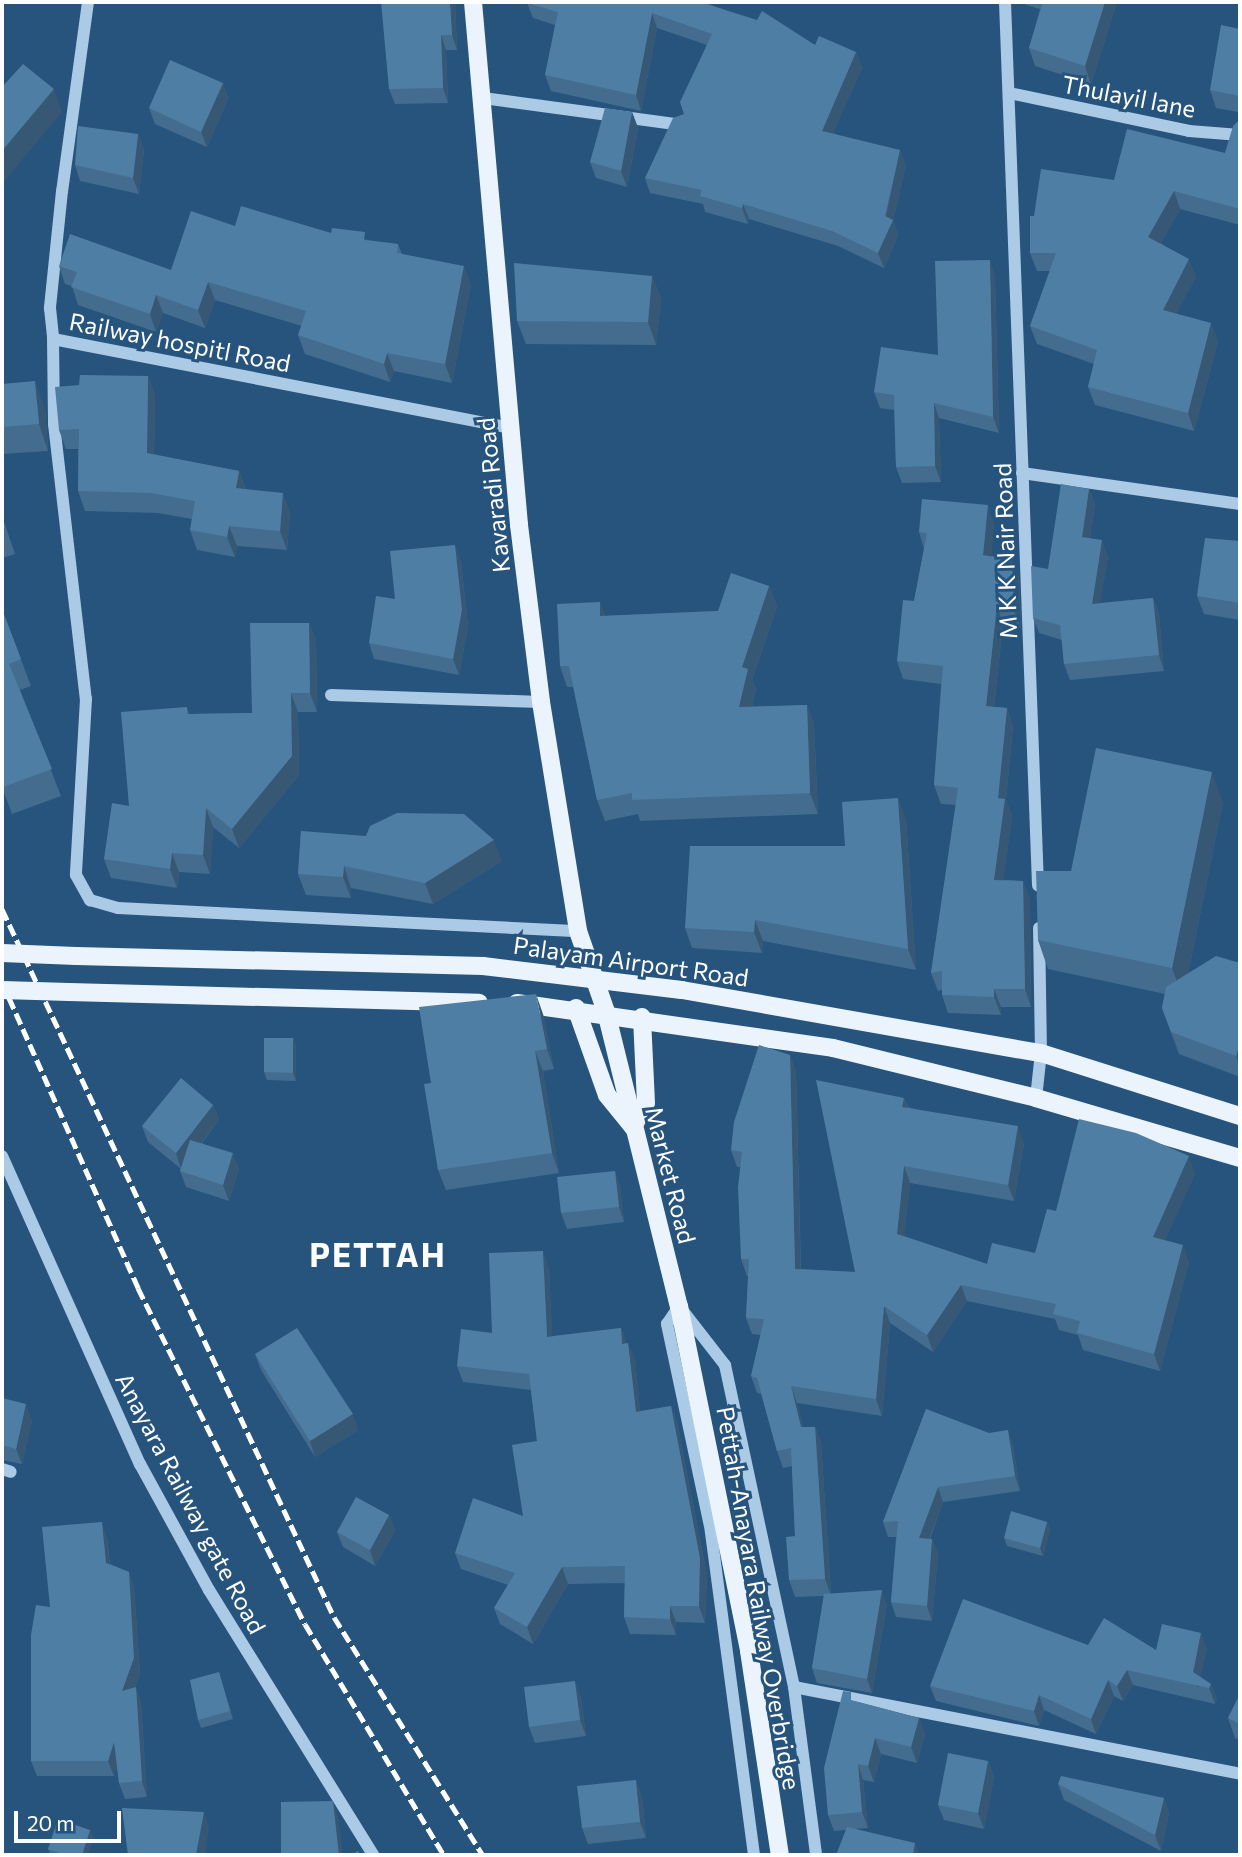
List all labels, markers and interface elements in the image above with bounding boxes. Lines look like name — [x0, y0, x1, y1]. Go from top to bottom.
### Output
street label: Thulayil lane — [1060, 69, 1198, 123]
street label: Railway hospitl Road — [67, 306, 293, 378]
street label: Kavaradi Road — [471, 416, 515, 574]
street label: M K K Nair Road — [988, 463, 1022, 639]
street label: Palayam Airport Road — [512, 930, 750, 992]
street label: Market Road — [640, 1103, 702, 1247]
district label: PETTAH — [310, 1235, 446, 1273]
street label: Anayara Railway gate Road — [110, 1368, 272, 1638]
street label: Pettah-Anayara Railway Overbridge — [711, 1404, 807, 1792]
scale bar — [18, 1798, 124, 1842]
text: 20 m — [27, 1810, 75, 1835]

